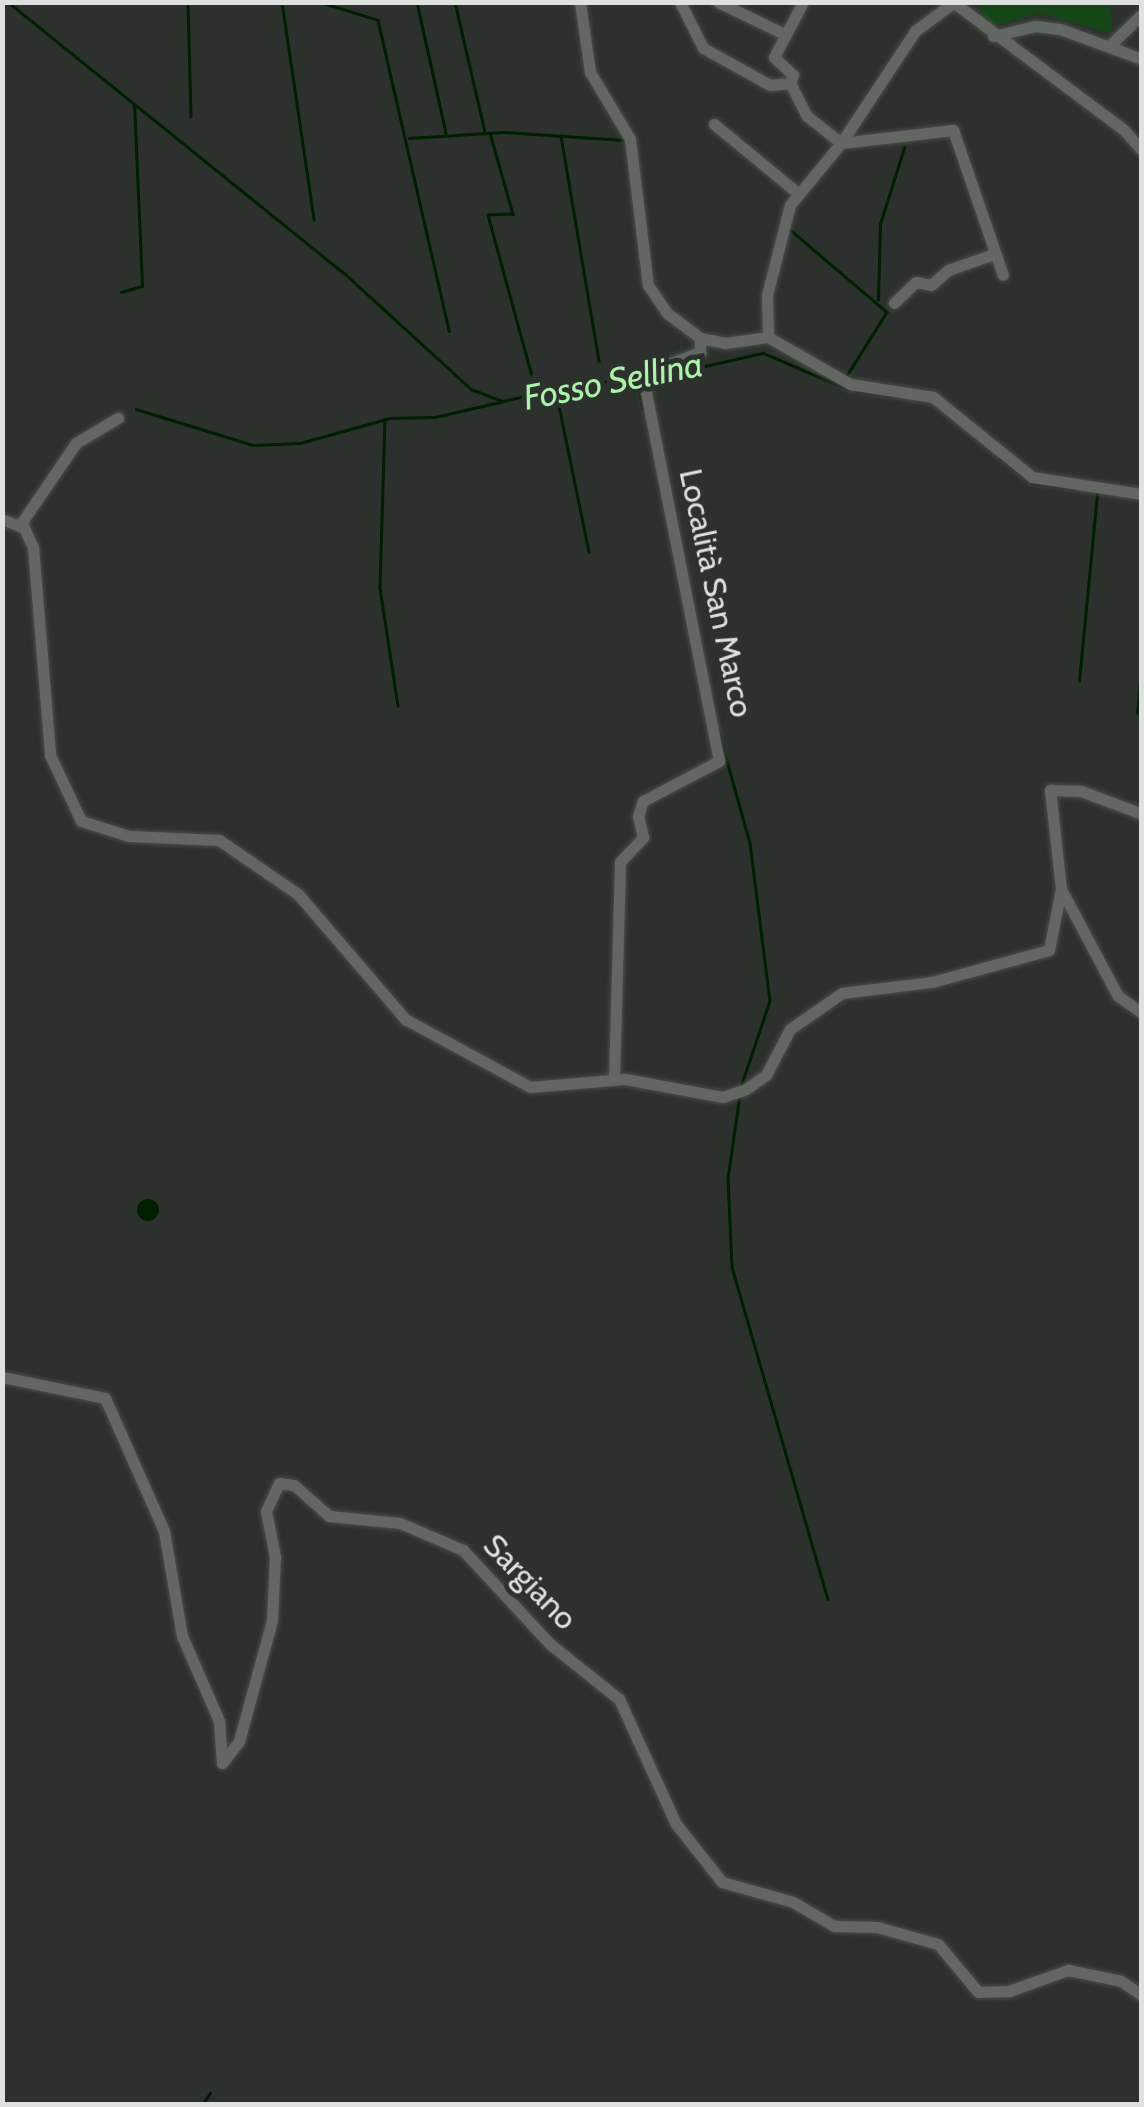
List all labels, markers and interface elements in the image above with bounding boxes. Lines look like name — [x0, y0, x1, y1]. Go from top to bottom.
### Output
water label: Fosso Sellina — [520, 343, 706, 419]
street label: Località San Marco — [671, 465, 761, 721]
street label: Sargiano — [475, 1526, 585, 1638]

